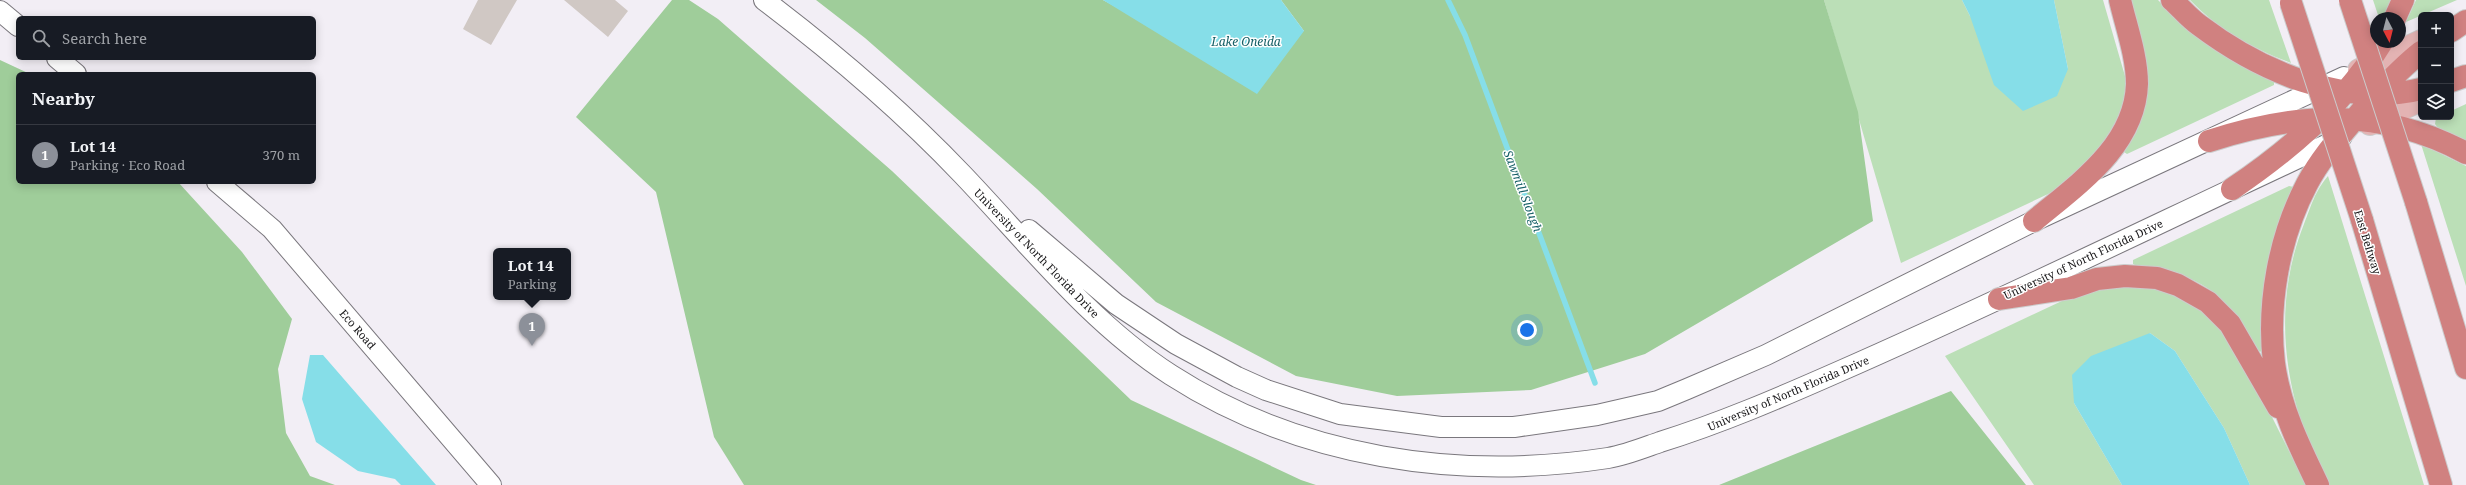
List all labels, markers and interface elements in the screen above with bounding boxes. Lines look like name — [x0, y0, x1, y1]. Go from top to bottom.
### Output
north arrow — [2370, 12, 2406, 48]
map controls — [2418, 12, 2454, 120]
button: + — [2418, 12, 2454, 48]
search box — [16, 16, 316, 60]
icon: search — [30, 27, 52, 49]
text: Search here — [62, 28, 147, 48]
water label: Lake Oneida — [1210, 33, 1281, 50]
button: − — [2418, 48, 2454, 84]
button: layers — [2418, 84, 2454, 120]
text: Nearby — [32, 87, 95, 110]
text: Lot 14 — [70, 136, 116, 156]
text: 1 — [41, 146, 49, 164]
text: 370 m — [263, 146, 300, 164]
water label: Sawmill Slough — [1500, 148, 1546, 234]
text: Parking · Eco Road — [70, 156, 185, 174]
street label: University of North Florida Drive — [971, 185, 1103, 321]
street label: East Beltway — [2351, 208, 2385, 277]
street label: University of North Florida Drive — [2001, 215, 2165, 303]
popup — [493, 248, 571, 300]
text: Lot 14 — [508, 255, 554, 275]
text: Parking — [508, 275, 556, 293]
street label: Eco Road — [337, 306, 380, 352]
pin: 1 — [519, 313, 545, 346]
your location — [1517, 320, 1537, 340]
street label: University of North Florida Drive — [1705, 352, 1871, 434]

